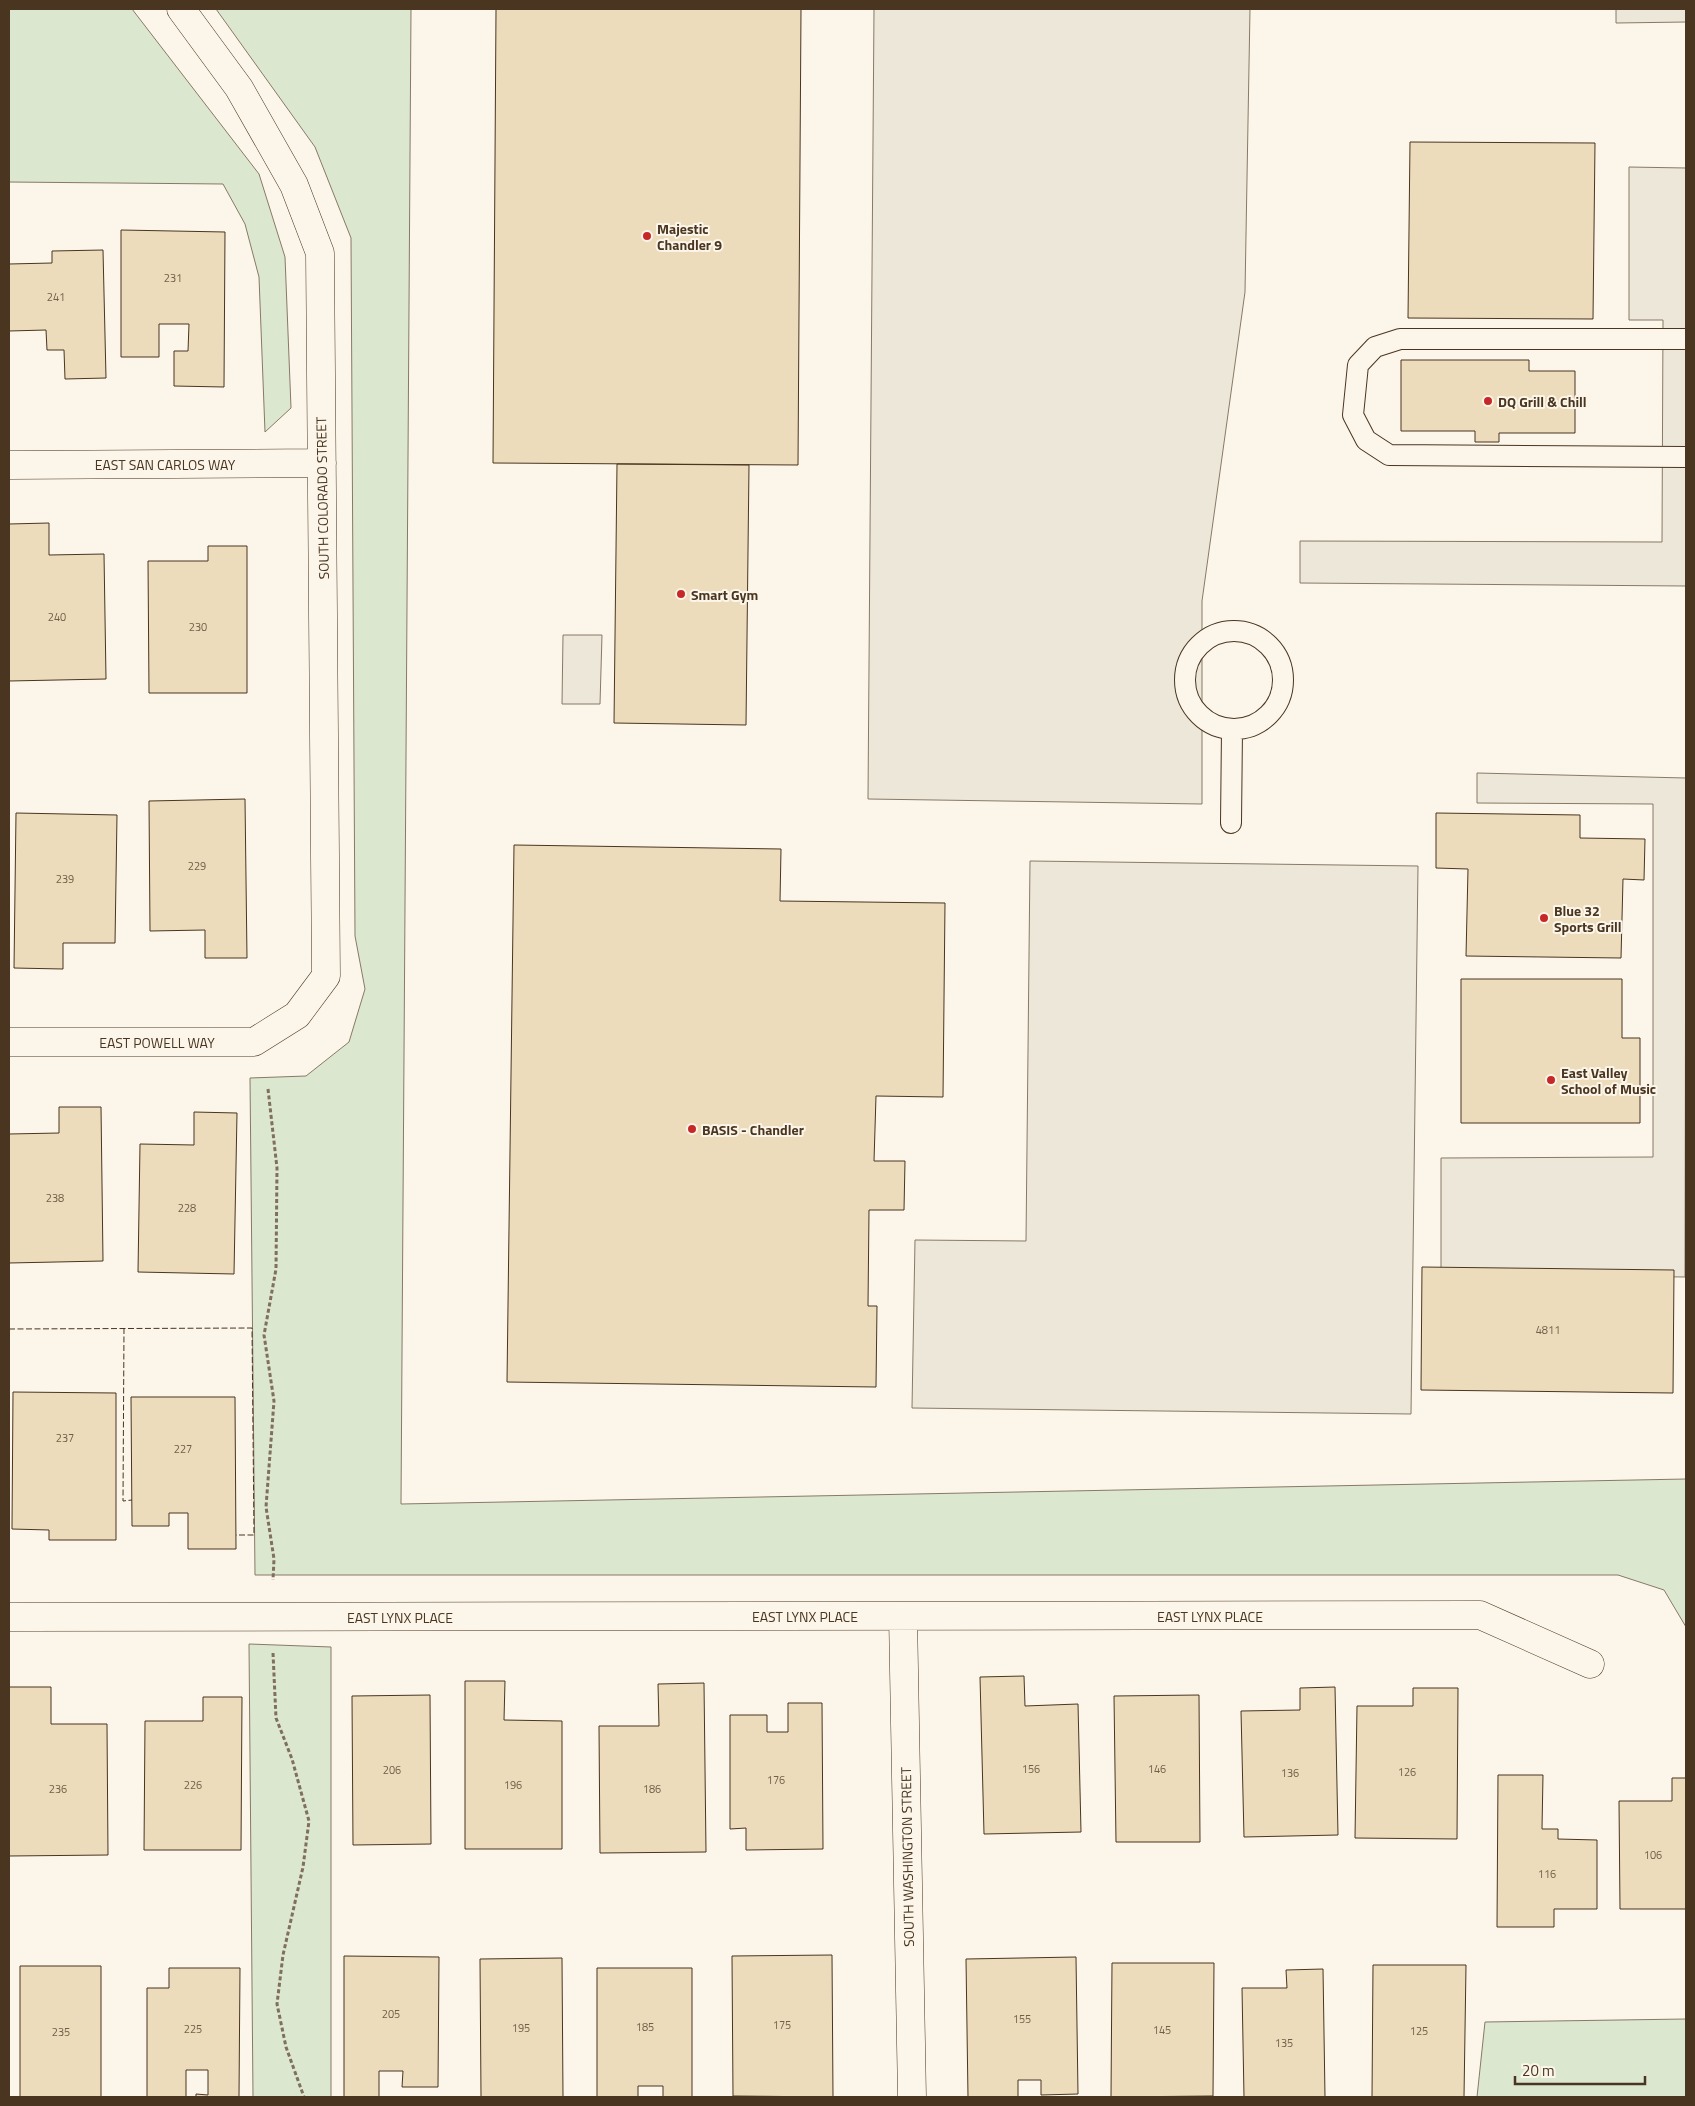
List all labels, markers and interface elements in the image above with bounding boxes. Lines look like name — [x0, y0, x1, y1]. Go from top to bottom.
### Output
place label: Majestic Chandler 9 — [657, 218, 722, 255]
marker: Majestic Chandler 9 — [641, 230, 653, 242]
house number: 231 — [164, 270, 182, 286]
house number: 241 — [47, 289, 65, 305]
place label: DQ Grill & Chill — [1498, 391, 1587, 412]
marker: DQ Grill & Chill — [1482, 395, 1494, 407]
street label: SOUTH COLORADO STREET — [310, 416, 334, 580]
street label: EAST SAN CARLOS WAY — [95, 454, 236, 475]
place label: Smart Gym — [691, 584, 758, 605]
marker: Smart Gym — [675, 588, 687, 600]
house number: 240 — [48, 609, 66, 625]
house number: 230 — [189, 619, 207, 635]
house number: 229 — [188, 858, 206, 874]
house number: 239 — [56, 871, 74, 887]
place label: Blue 32 Sports Grill — [1554, 900, 1622, 937]
marker: Blue 32 Sports Grill — [1538, 912, 1550, 924]
street label: EAST POWELL WAY — [99, 1032, 215, 1053]
place label: East Valley School of Music — [1561, 1062, 1656, 1099]
marker: East Valley School of Music — [1545, 1074, 1557, 1086]
place label: BASIS - Chandler — [702, 1119, 804, 1140]
marker: BASIS - Chandler — [686, 1123, 698, 1135]
house number: 238 — [46, 1190, 64, 1206]
house number: 228 — [178, 1200, 196, 1216]
house number: 4811 — [1536, 1322, 1560, 1338]
house number: 237 — [56, 1430, 74, 1446]
house number: 227 — [174, 1441, 192, 1457]
street label: EAST LYNX PLACE — [752, 1606, 858, 1627]
street label: EAST LYNX PLACE — [1157, 1606, 1263, 1627]
street label: EAST LYNX PLACE — [347, 1607, 453, 1628]
house number: 156 — [1022, 1761, 1040, 1777]
house number: 146 — [1148, 1761, 1166, 1777]
house number: 206 — [383, 1762, 401, 1778]
house number: 126 — [1398, 1764, 1416, 1780]
house number: 136 — [1281, 1765, 1299, 1781]
street label: SOUTH WASHINGTON STREET — [895, 1766, 919, 1947]
house number: 176 — [767, 1772, 785, 1788]
house number: 226 — [184, 1777, 202, 1793]
house number: 196 — [504, 1777, 522, 1793]
house number: 236 — [49, 1781, 67, 1797]
house number: 186 — [643, 1781, 661, 1797]
house number: 106 — [1644, 1847, 1662, 1863]
house number: 116 — [1538, 1866, 1556, 1882]
house number: 205 — [382, 2006, 400, 2022]
house number: 155 — [1013, 2011, 1031, 2027]
house number: 175 — [773, 2017, 791, 2033]
house number: 185 — [636, 2019, 654, 2035]
house number: 195 — [512, 2020, 530, 2036]
house number: 225 — [184, 2021, 202, 2037]
house number: 145 — [1153, 2022, 1171, 2038]
house number: 125 — [1410, 2023, 1428, 2039]
house number: 235 — [52, 2024, 70, 2040]
house number: 135 — [1275, 2035, 1293, 2051]
scale bar — [1515, 2054, 1645, 2086]
text: 20 m — [1522, 2059, 1555, 2082]

